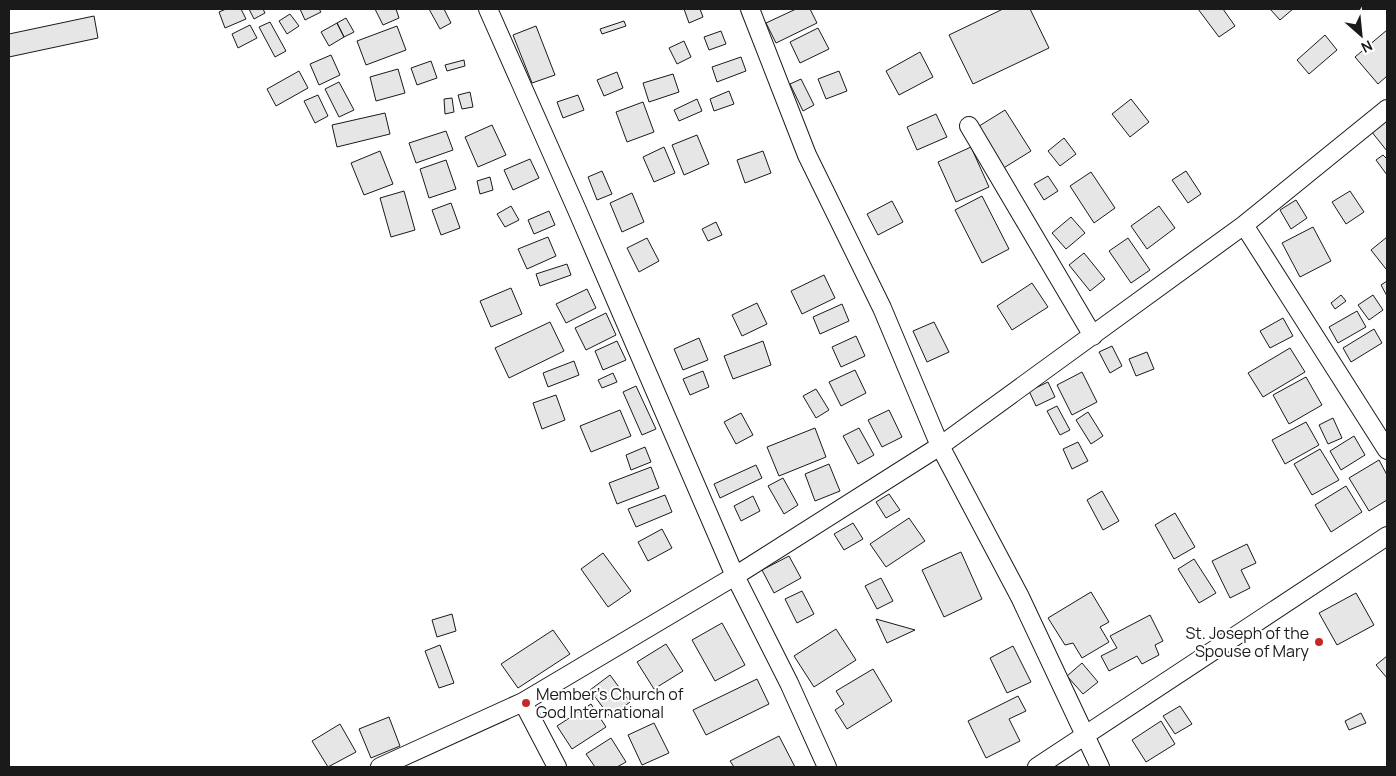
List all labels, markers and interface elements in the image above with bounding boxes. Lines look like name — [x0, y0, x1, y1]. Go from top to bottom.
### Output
north arrow — [1336, 10, 1386, 60]
text: N — [1358, 36, 1376, 58]
place label: St. Joseph of the Spouse of Mary — [1185, 622, 1310, 662]
marker: St. Joseph of the Spouse of Mary — [1313, 636, 1325, 648]
place label: Member's Church of God International — [536, 683, 684, 723]
marker: Member's Church of God International — [520, 697, 532, 709]

